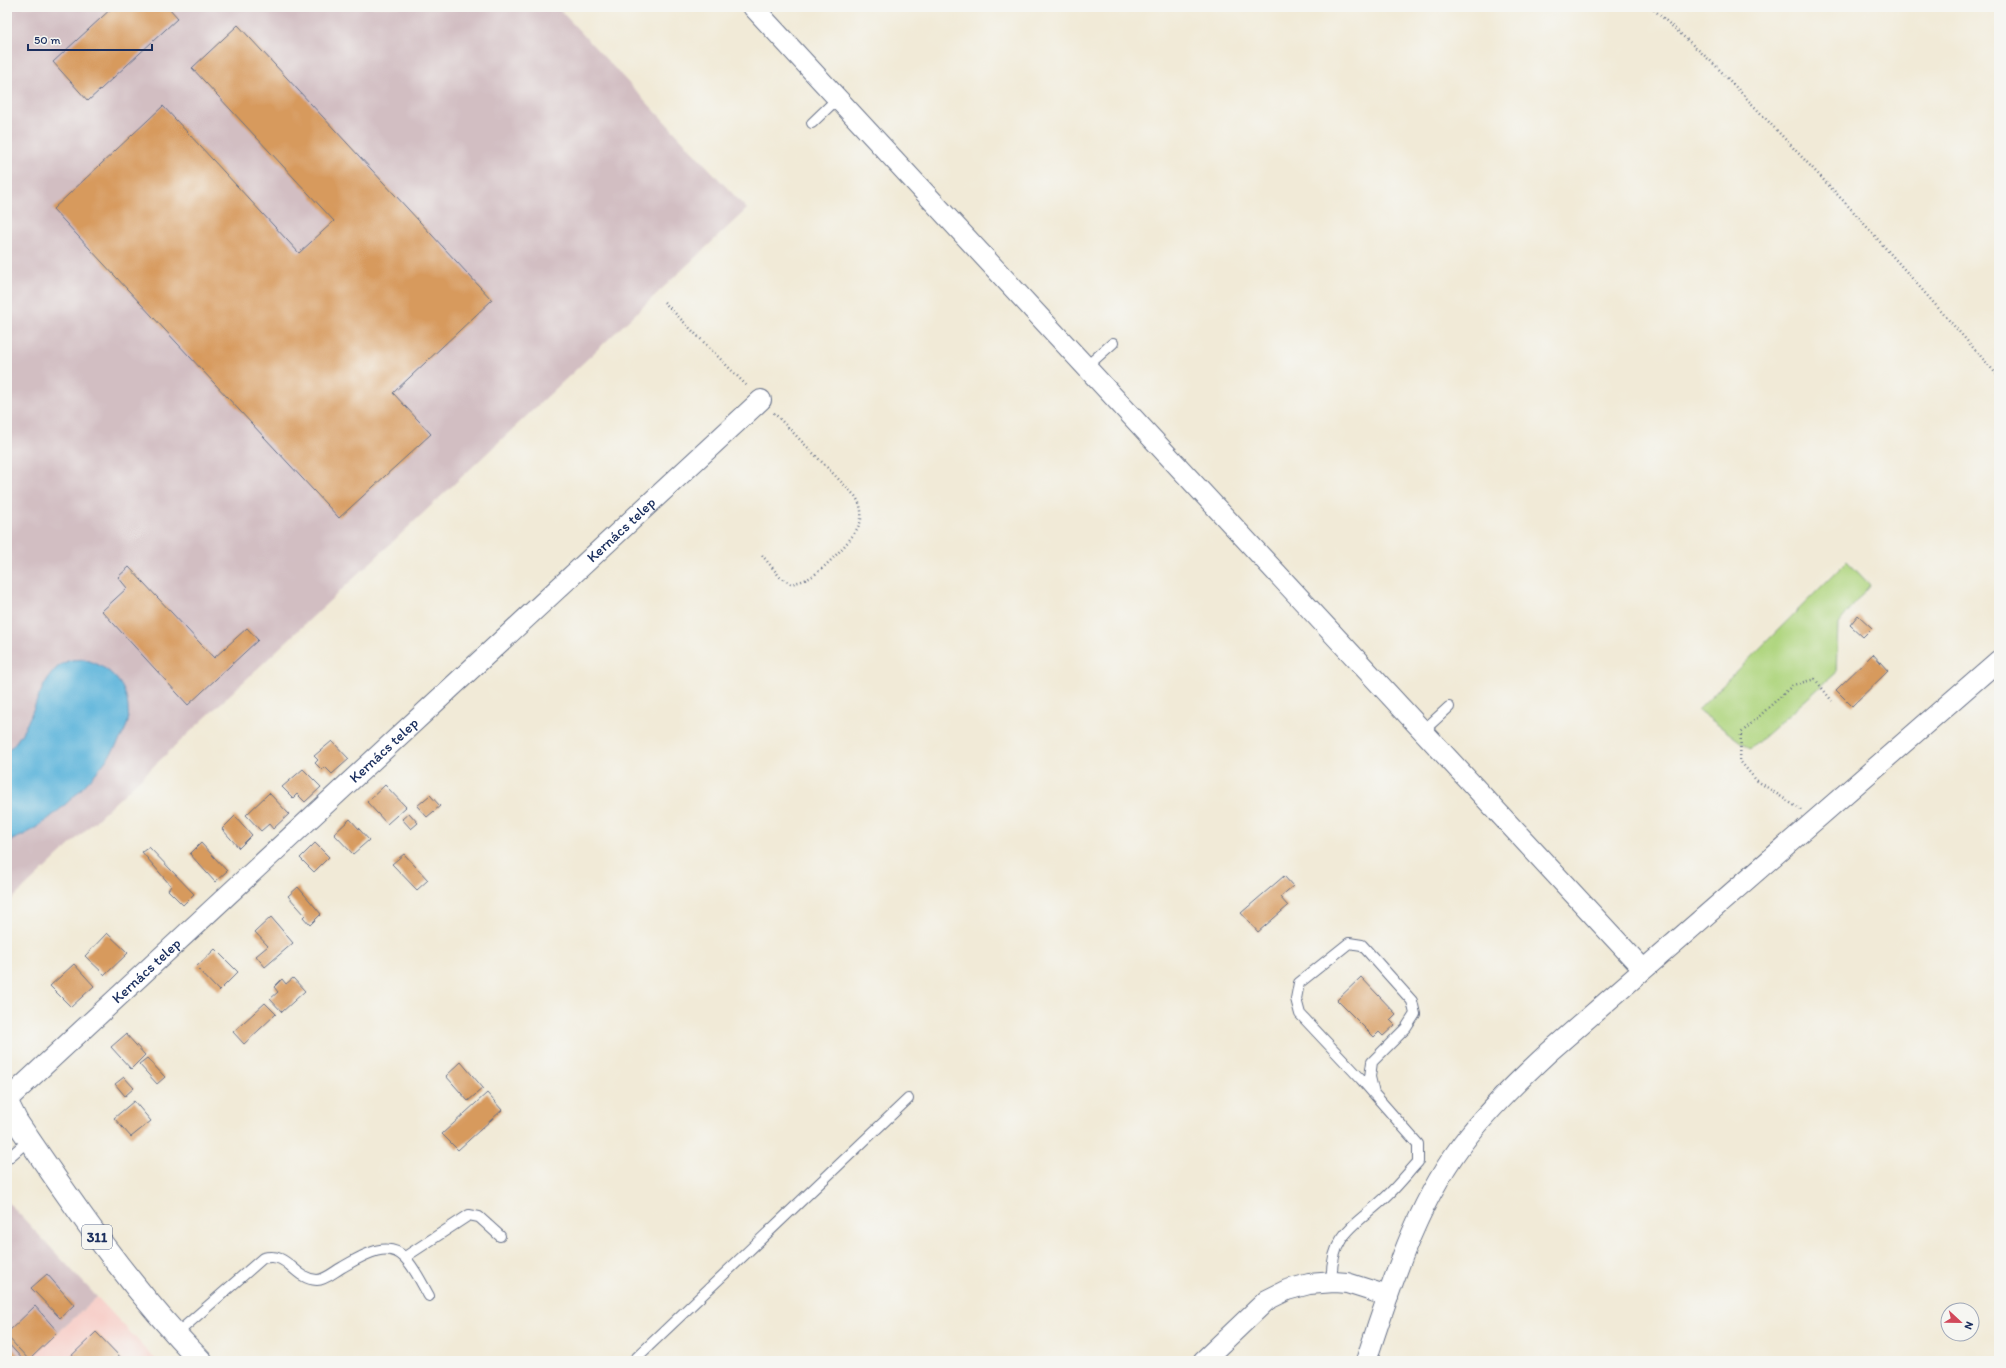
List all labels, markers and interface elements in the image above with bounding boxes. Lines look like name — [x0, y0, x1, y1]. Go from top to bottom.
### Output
scale bar — [28, 26, 152, 52]
text: 50 m — [34, 33, 60, 47]
street label: Kernács telep — [583, 493, 659, 566]
street label: Kernács telep — [345, 714, 422, 787]
street label: Kernács telep — [108, 934, 185, 1007]
road number: 311 — [82, 1225, 112, 1249]
north arrow — [1940, 1302, 1980, 1342]
text: N — [1961, 1320, 1976, 1331]

